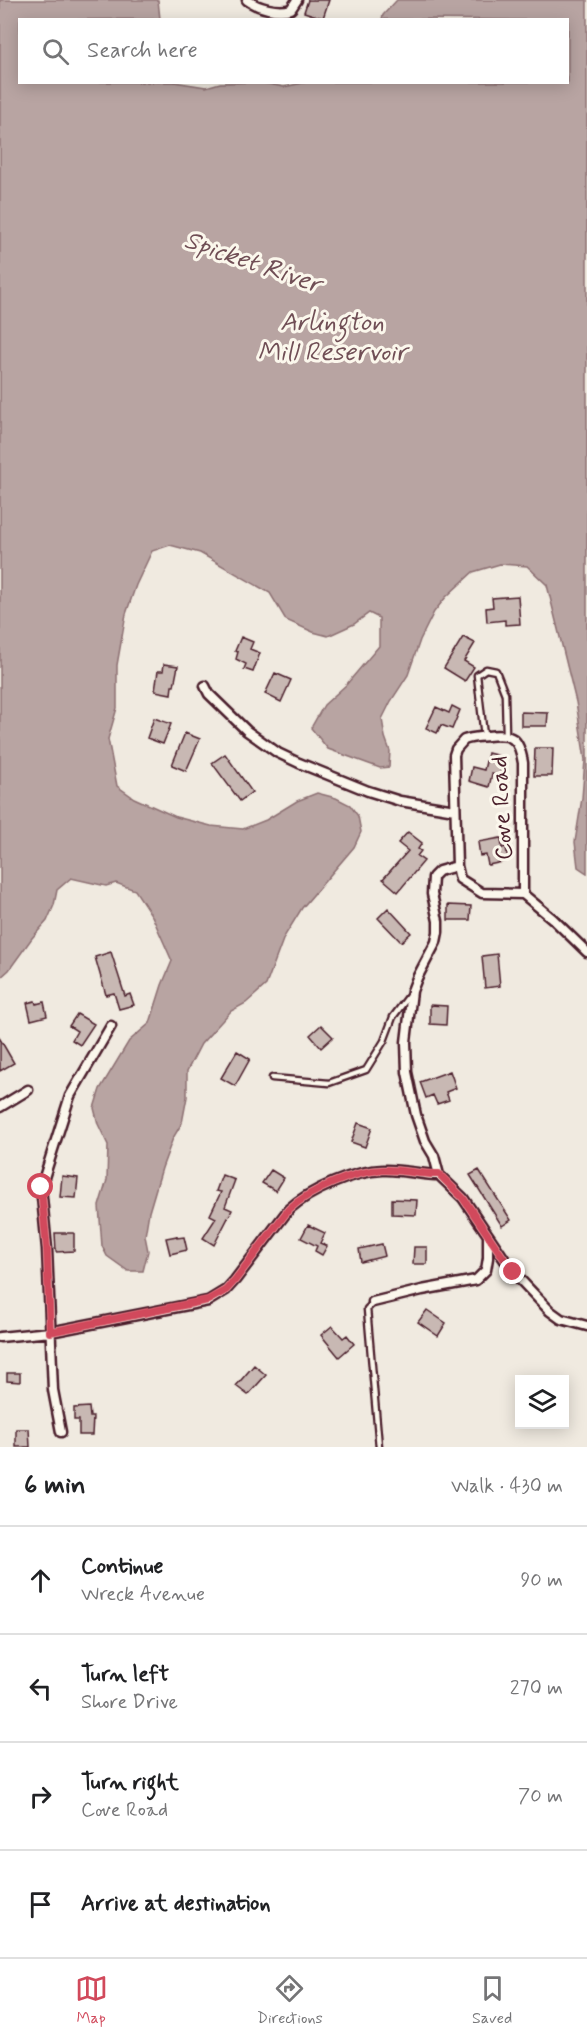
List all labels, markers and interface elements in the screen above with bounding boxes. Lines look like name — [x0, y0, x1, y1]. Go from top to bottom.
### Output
search box — [18, 18, 569, 84]
icon: search — [39, 35, 72, 68]
text: Search here — [87, 37, 198, 65]
water label: Spicket River — [179, 224, 328, 303]
water label: Arlington Mill Reservoir — [257, 306, 410, 370]
street label: Cove Road — [484, 755, 521, 861]
route start — [27, 1173, 53, 1199]
route end — [499, 1258, 525, 1284]
map controls — [515, 1375, 569, 1429]
button: layers — [515, 1375, 569, 1429]
text: 6 min — [24, 1469, 86, 1503]
text: Walk · 430 m — [451, 1473, 563, 1500]
text: Continue — [81, 1553, 163, 1581]
icon: ahead — [24, 1564, 57, 1597]
text: 90 m — [520, 1567, 563, 1594]
text: Wreck Avenue — [81, 1581, 205, 1608]
text: Turn left — [81, 1661, 169, 1689]
icon: left — [24, 1672, 57, 1705]
text: 270 m — [510, 1675, 563, 1702]
text: Shore Drive — [81, 1689, 178, 1716]
text: Turn right — [81, 1769, 179, 1797]
icon: right — [24, 1780, 57, 1813]
text: 70 m — [518, 1783, 563, 1810]
text: Cove Road — [81, 1797, 168, 1824]
icon: arrive — [24, 1888, 57, 1921]
text: Arrive at destination — [81, 1890, 271, 1918]
tab: Map — [75, 1972, 108, 2029]
tab: Directions — [257, 1972, 323, 2029]
tab: Saved — [472, 1972, 512, 2029]

